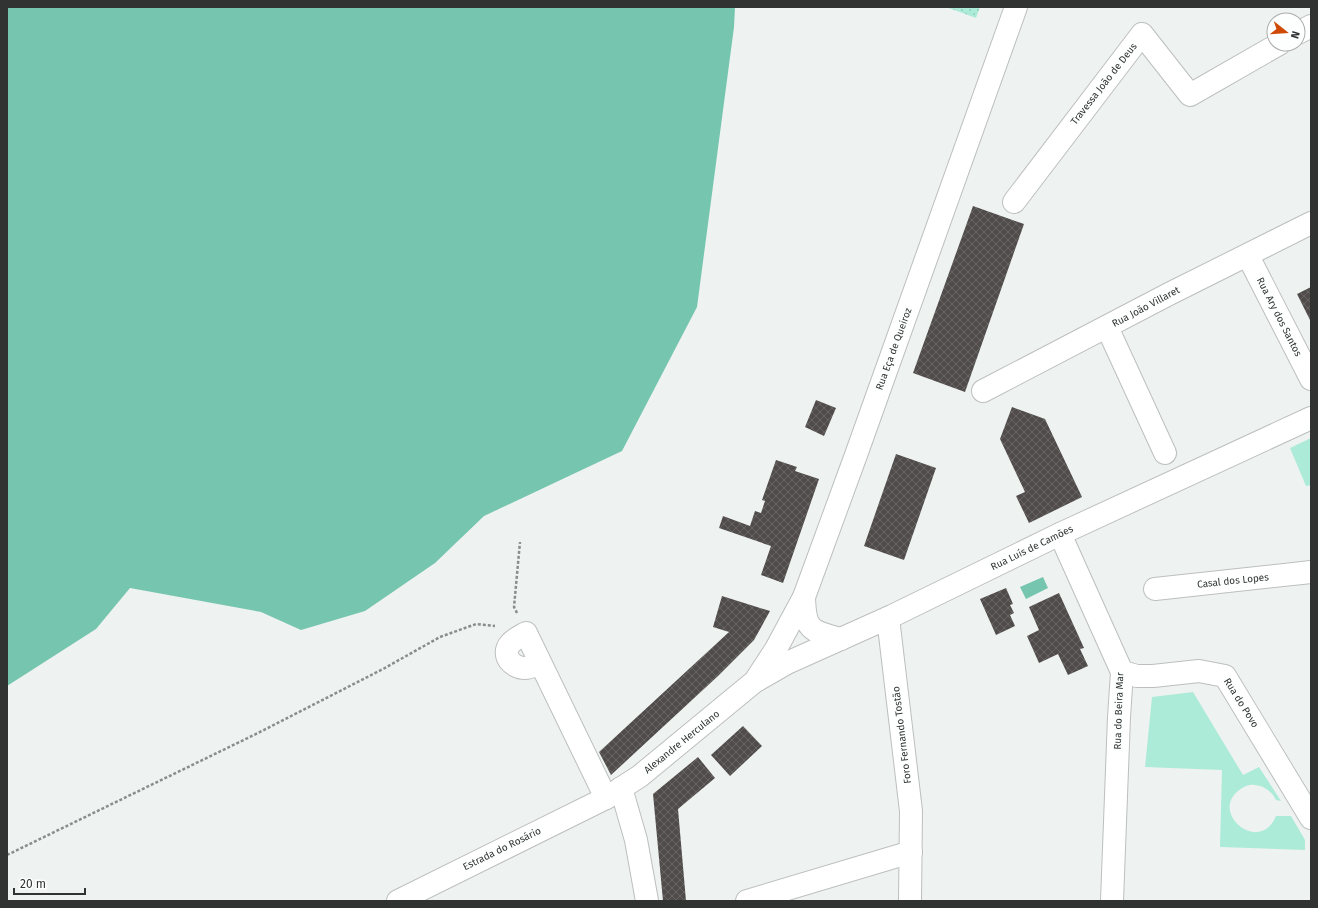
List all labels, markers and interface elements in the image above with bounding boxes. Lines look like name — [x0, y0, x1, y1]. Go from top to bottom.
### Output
north arrow — [1266, 12, 1306, 52]
text: N — [1288, 29, 1302, 40]
street label: Travessa João de Deus — [1068, 40, 1140, 127]
street label: Rua Ary dos Santos — [1254, 276, 1304, 359]
street label: Rua João Villaret — [1110, 284, 1182, 330]
street label: Rua Eça de Queiroz — [874, 306, 915, 392]
street label: Rua Luís de Camões — [988, 522, 1076, 573]
street label: Casal dos Lopes — [1197, 571, 1270, 591]
street label: Rua do Beira Mar — [1112, 672, 1126, 750]
street label: Rua do Povo — [1221, 676, 1261, 730]
street label: Foro Fernando Tostão — [890, 686, 914, 784]
street label: Alexandre Herculano — [642, 708, 722, 776]
street label: Estrada do Rosário — [461, 825, 543, 873]
scale bar — [14, 870, 85, 896]
text: 20 m — [20, 877, 46, 891]

